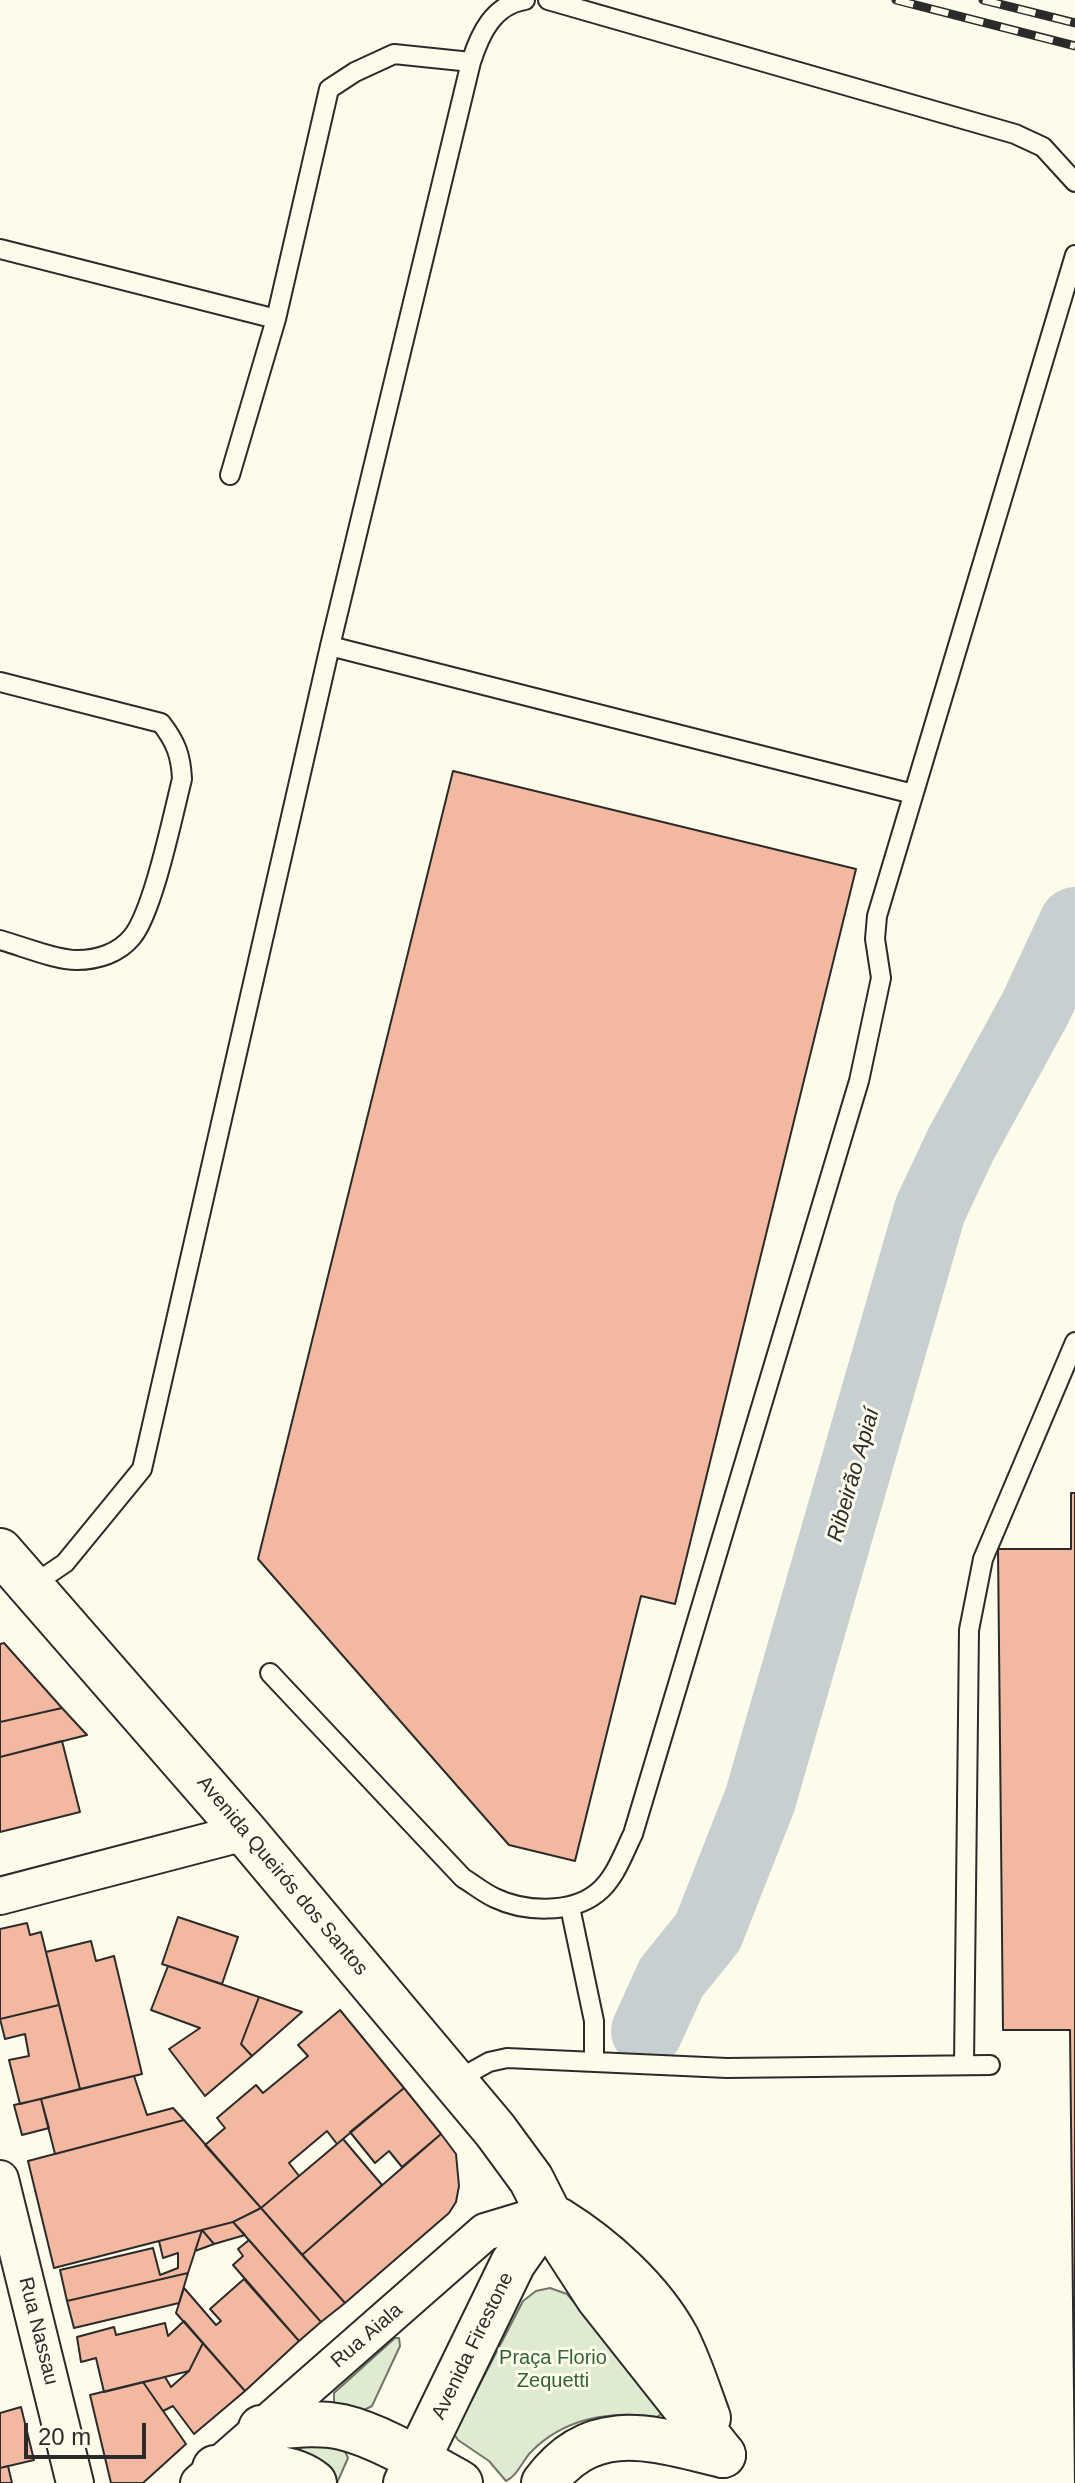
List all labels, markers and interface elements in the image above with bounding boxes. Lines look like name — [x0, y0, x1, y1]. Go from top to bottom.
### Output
water label: Ribeirão Apiaí — [822, 1405, 886, 1545]
street label: Avenida Queirós dos Santos — [191, 1771, 373, 1981]
street label: Avenida Firestone — [427, 2268, 519, 2424]
street label: Rua Nassau — [13, 2275, 63, 2387]
street label: Rua Aiala — [326, 2298, 408, 2374]
park label: Praça Florio Zequetti — [499, 2346, 607, 2393]
scale bar — [28, 2407, 150, 2457]
text: 20 m — [38, 2423, 91, 2450]

